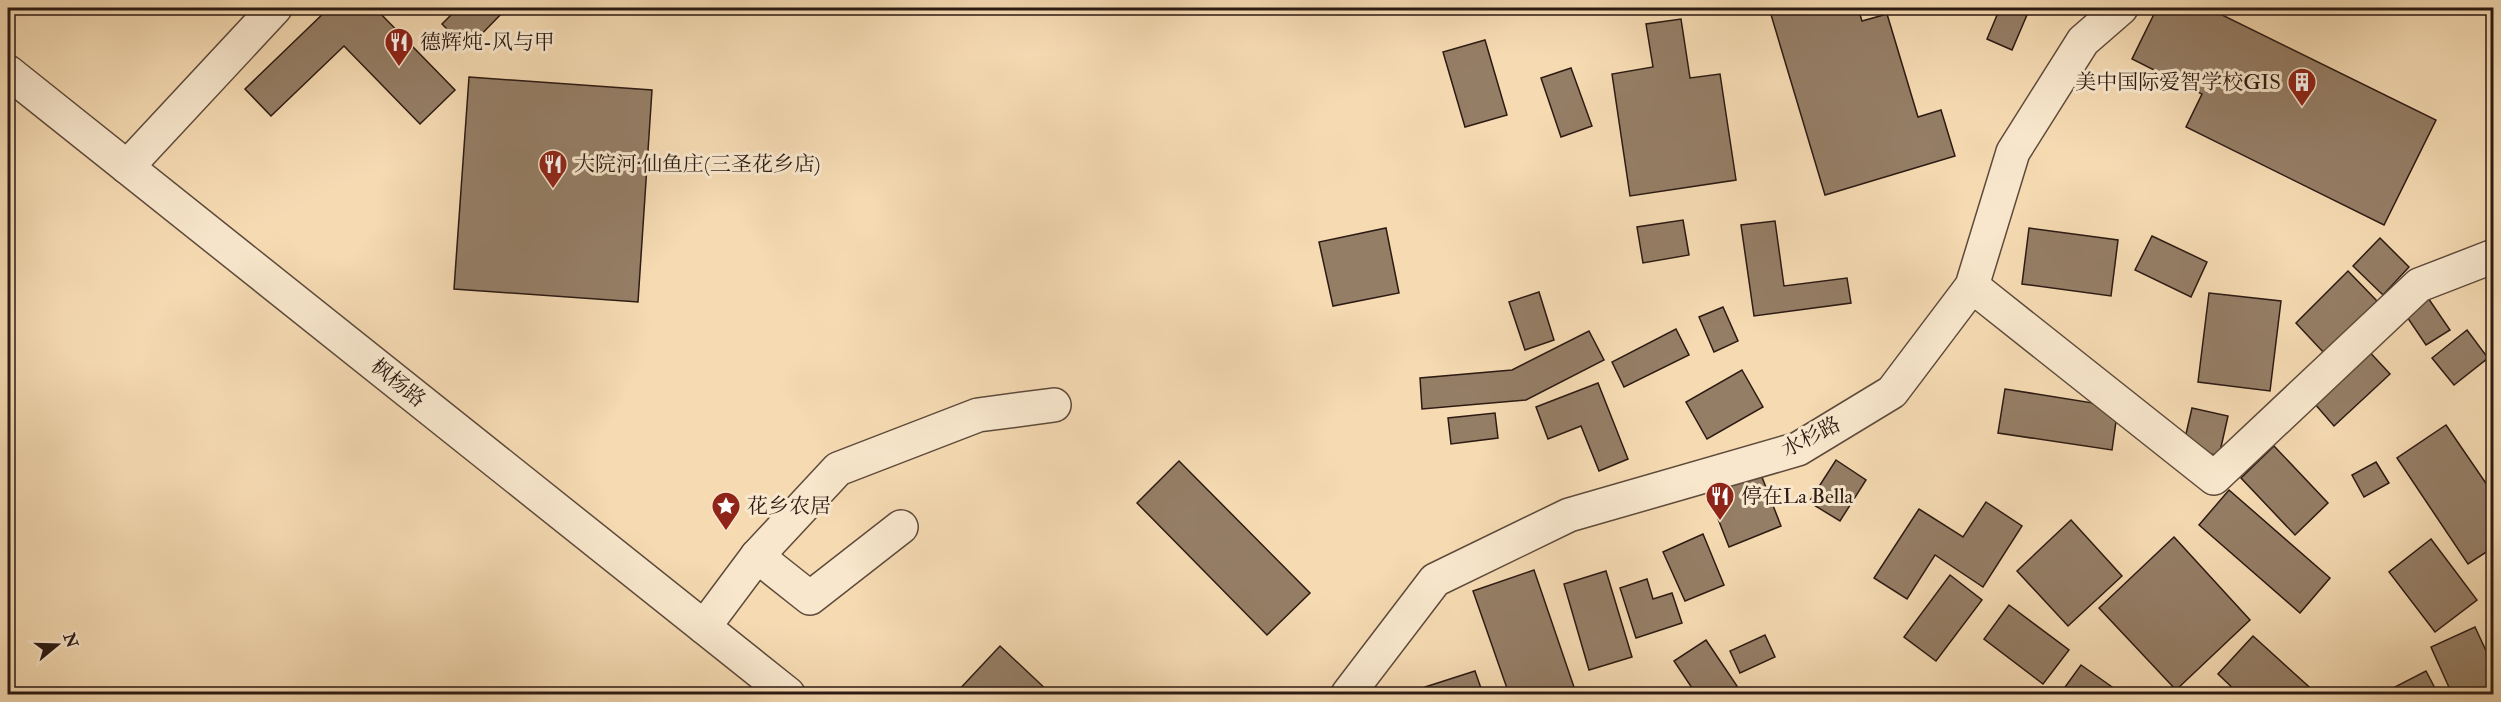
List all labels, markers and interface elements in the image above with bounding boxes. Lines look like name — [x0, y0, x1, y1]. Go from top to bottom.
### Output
restaurant icon: 德辉炖-风与甲 — [383, 26, 415, 68]
place label: 德辉炖-风与甲 — [420, 29, 555, 56]
building icon: 美中国际爱智学校GIS — [2286, 66, 2318, 108]
place label: 美中国际爱智学校GIS — [2075, 69, 2281, 96]
restaurant icon: 大院河·仙鱼庄(三圣花乡店) — [537, 148, 569, 190]
place label: 大院河·仙鱼庄(三圣花乡店) — [574, 151, 821, 178]
street label: 枫杨路 — [365, 353, 431, 413]
street label: 水杉路 — [1777, 411, 1845, 463]
restaurant icon: 停在La Bella — [1704, 480, 1736, 522]
place label: 停在La Bella — [1741, 483, 1854, 510]
place icon: 花乡农居 — [710, 490, 742, 532]
place label: 花乡农居 — [747, 493, 831, 520]
north arrow — [27, 615, 87, 675]
text: N — [58, 629, 82, 651]

